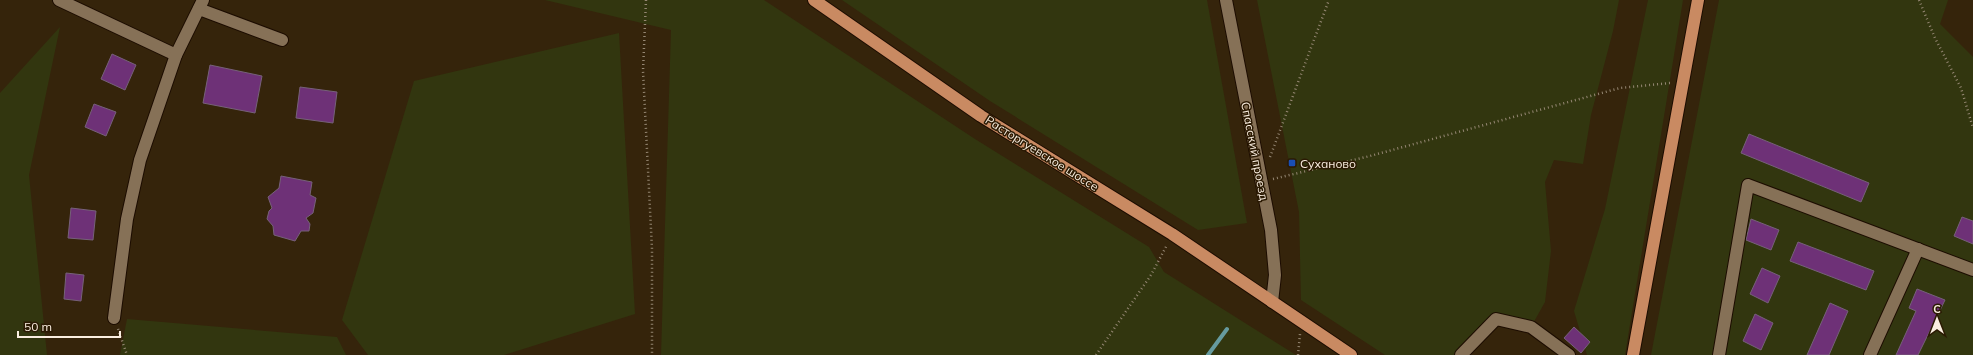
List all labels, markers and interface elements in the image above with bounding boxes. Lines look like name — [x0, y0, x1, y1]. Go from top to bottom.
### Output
street label: Спасский проезд — [1238, 100, 1272, 202]
street label: Расторгуевское шоссе — [983, 112, 1102, 194]
place label: Суханово — [1300, 156, 1356, 171]
marker: Суханово — [1287, 158, 1297, 168]
north arrow — [1917, 299, 1957, 339]
text: С — [1933, 302, 1941, 316]
scale bar — [18, 313, 120, 339]
text: 50 m — [24, 319, 52, 334]

